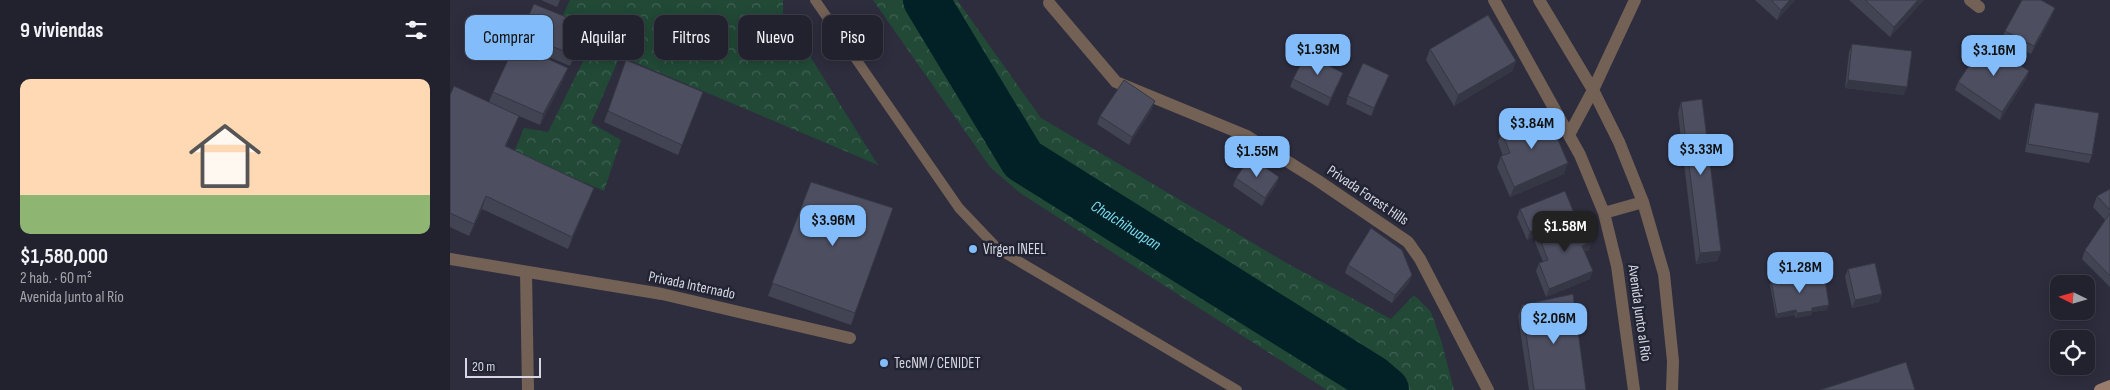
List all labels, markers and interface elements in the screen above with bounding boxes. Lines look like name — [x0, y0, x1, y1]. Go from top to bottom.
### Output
chip: Comprar — [465, 15, 553, 60]
chip: Alquilar — [563, 15, 644, 60]
chip: Filtros — [654, 15, 728, 60]
chip: Nuevo — [738, 15, 812, 60]
chip: Piso — [822, 15, 883, 60]
icon: filters — [402, 16, 430, 44]
text: 9 viviendas — [20, 18, 103, 43]
pin: $1.93M — [1277, 34, 1359, 76]
pin: $3.16M — [1953, 34, 2035, 77]
text: $1.93M — [1296, 40, 1340, 59]
text: $3.16M — [1972, 41, 2016, 60]
pin: $3.84M — [1491, 108, 1573, 150]
icon: home — [180, 111, 270, 201]
text: $3.84M — [1510, 114, 1554, 133]
pin: $3.33M — [1660, 134, 1742, 176]
pin: $1.55M — [1216, 136, 1298, 178]
text: $3.33M — [1679, 140, 1723, 159]
text: $1.55M — [1236, 142, 1278, 161]
street label: Privada Forest Hills — [1323, 161, 1412, 230]
water label: Chalchihuapan — [1087, 197, 1164, 255]
pin: $3.96M — [792, 204, 874, 247]
pin: $1.58M — [1524, 210, 1606, 253]
text: $3.96M — [811, 211, 855, 230]
text: $1.58M — [1543, 217, 1587, 236]
place label: Virgen INEEL — [983, 240, 1046, 259]
marker: Virgen INEEL — [967, 243, 979, 255]
text: $1,580,000 — [20, 244, 108, 269]
pin: $1.28M — [1759, 252, 1841, 294]
text: $1.28M — [1778, 258, 1822, 277]
street label: Avenida Junto al Río — [1623, 263, 1656, 363]
street label: Privada Internado — [647, 267, 737, 304]
text: 2 hab. · 60 m² — [20, 269, 92, 288]
north arrow — [2050, 275, 2095, 320]
map controls — [2050, 275, 2095, 375]
text: Avenida Junto al Río — [20, 288, 124, 307]
pin: $2.06M — [1513, 302, 1595, 345]
text: $2.06M — [1532, 309, 1576, 328]
button: locate — [2050, 330, 2095, 375]
place label: TecNM / CENIDET — [894, 354, 981, 373]
scale bar — [465, 355, 541, 378]
marker: TecNM / CENIDET — [878, 357, 890, 369]
text: 20 m — [472, 358, 495, 375]

